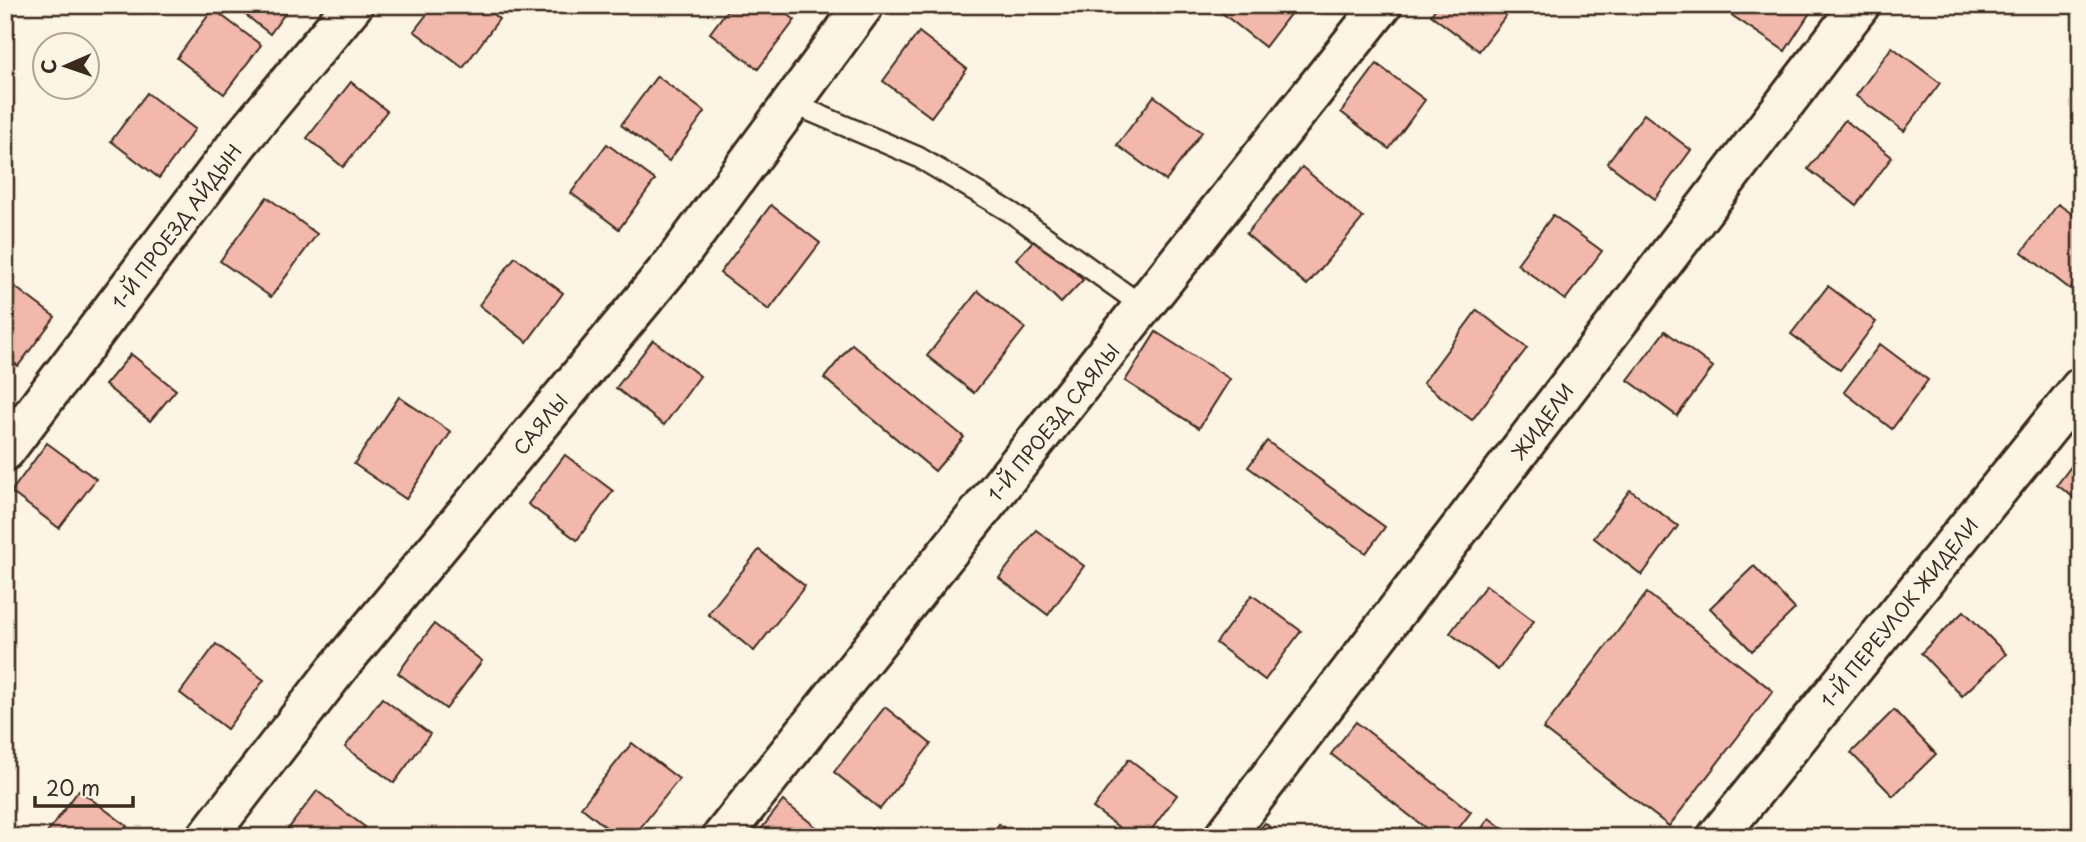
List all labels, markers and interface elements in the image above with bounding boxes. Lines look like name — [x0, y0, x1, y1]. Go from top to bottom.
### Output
north arrow — [32, 32, 102, 102]
text: С — [34, 59, 62, 74]
street label: 1-Й ПРОЕЗД АЙДЫН — [105, 138, 247, 314]
street label: 1-Й ПРОЕЗД САЯЛЫ — [981, 337, 1125, 507]
street label: ЖИДЕЛИ — [1504, 377, 1580, 465]
street label: САЯЛЫ — [506, 387, 574, 461]
street label: 1-Й ПЕРЕУЛОК ЖИДЕЛИ — [1814, 511, 1984, 713]
scale bar — [35, 765, 133, 809]
text: 20 m — [46, 771, 100, 803]

